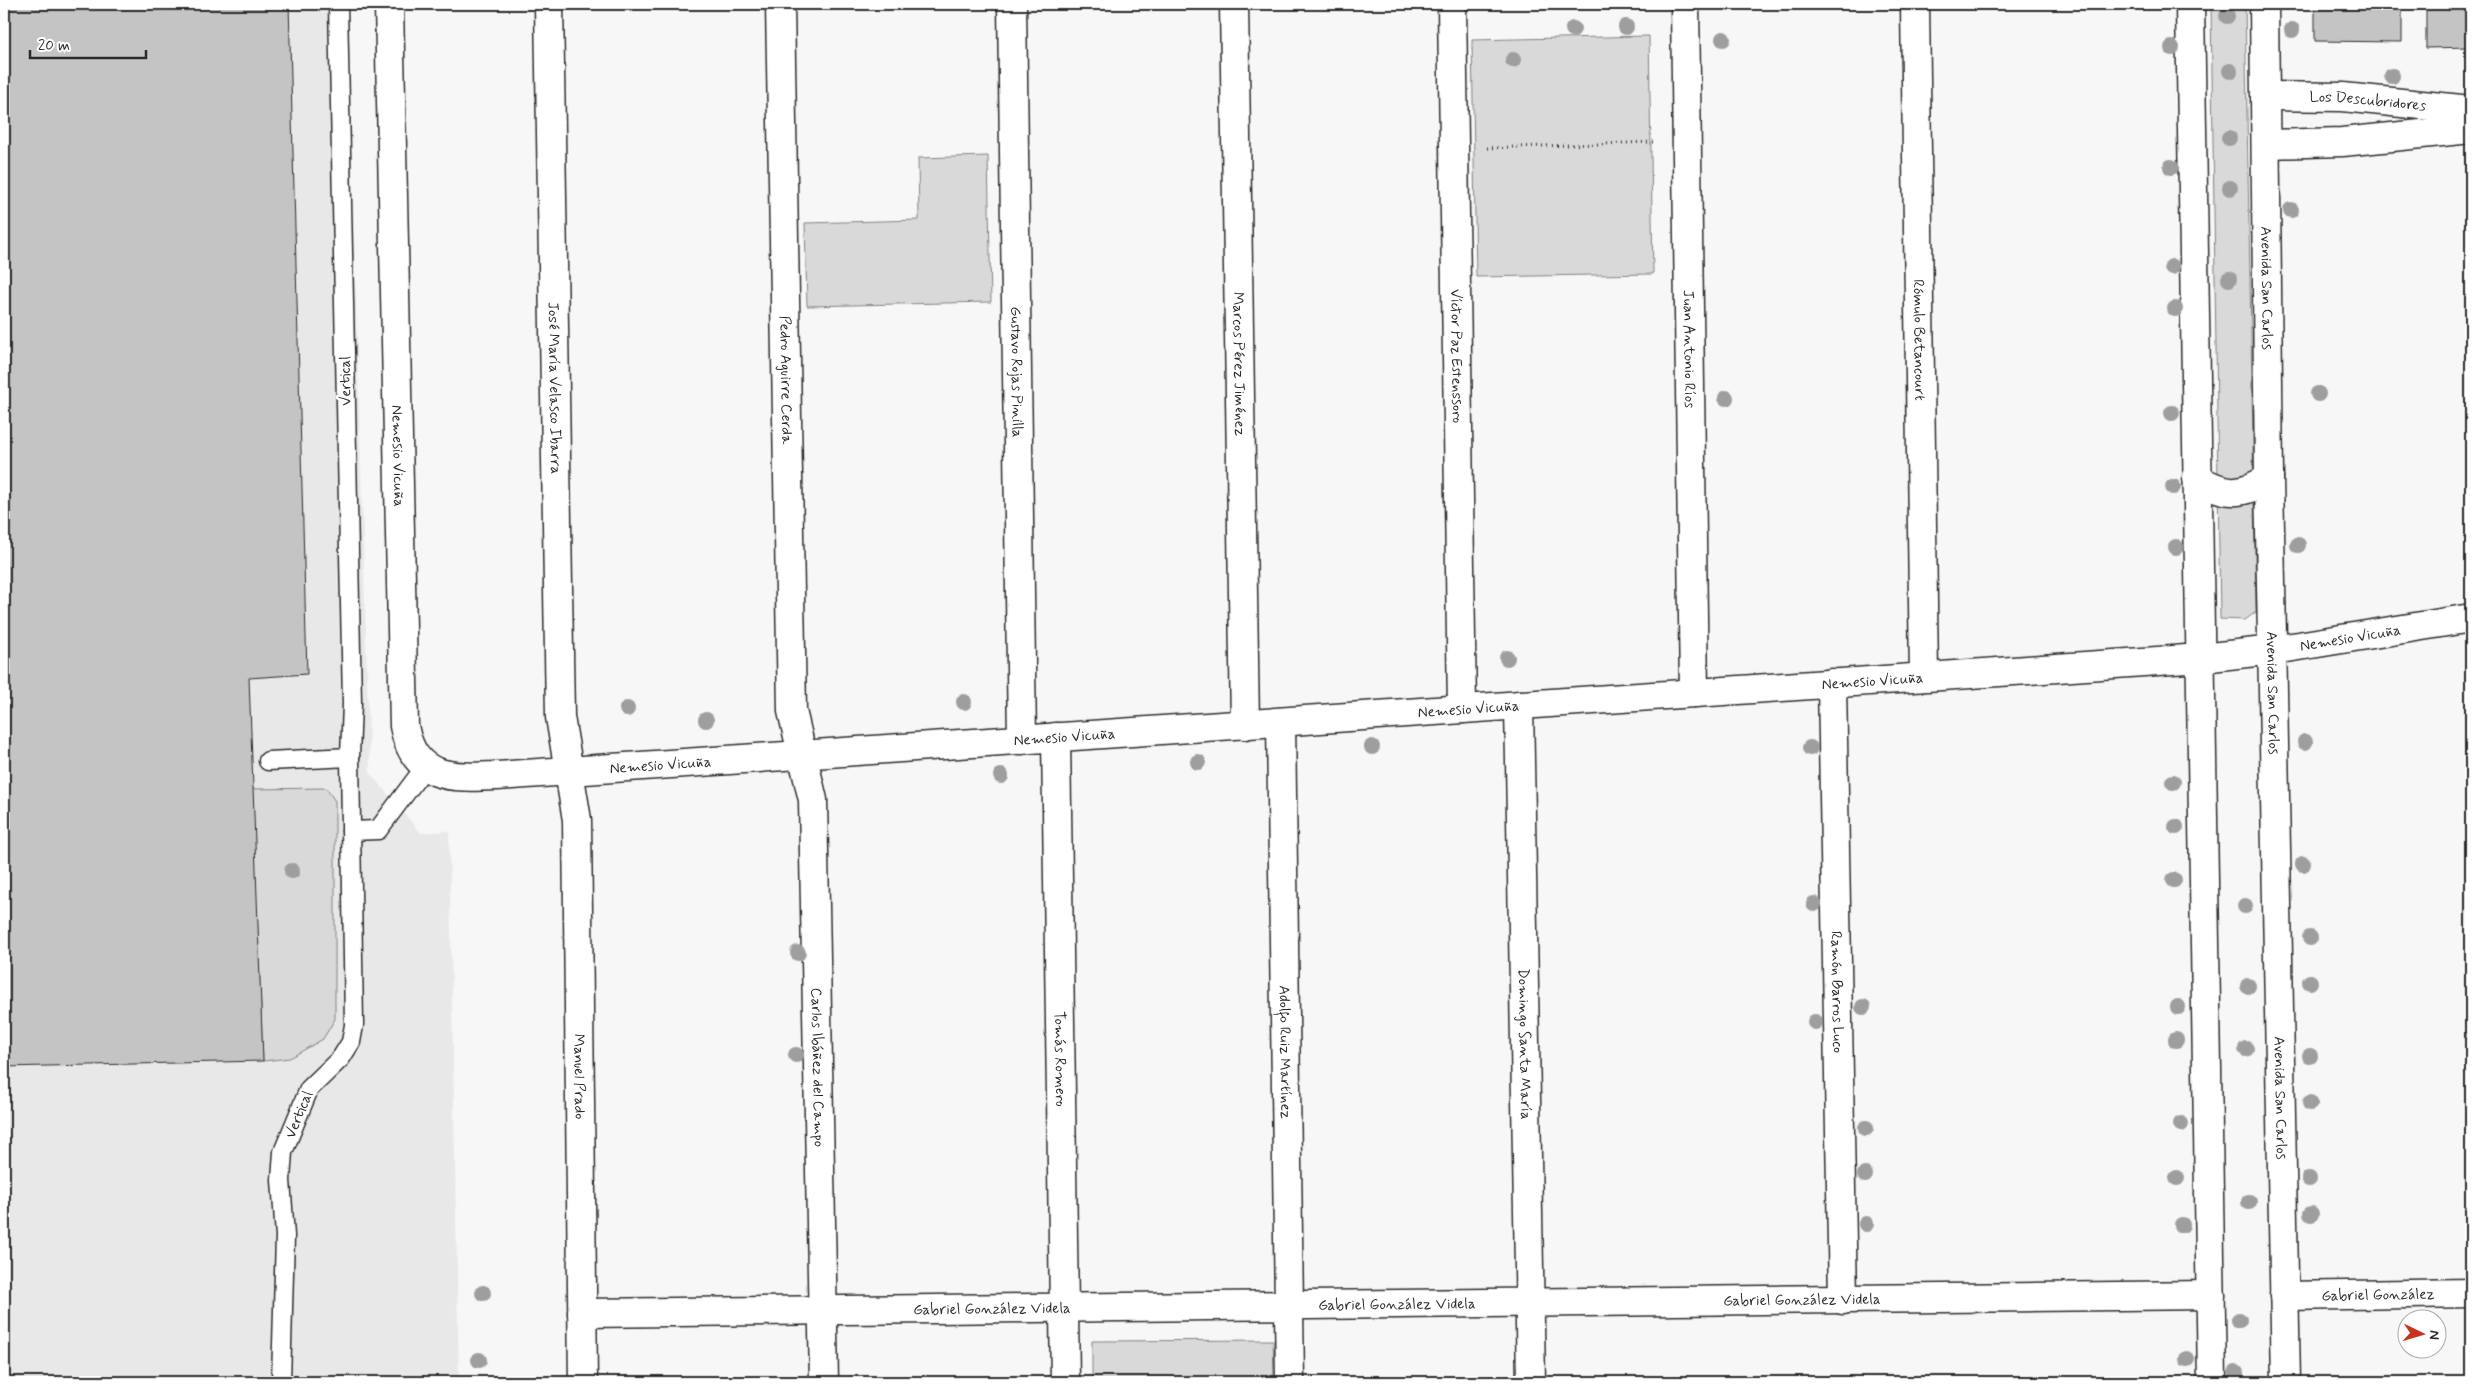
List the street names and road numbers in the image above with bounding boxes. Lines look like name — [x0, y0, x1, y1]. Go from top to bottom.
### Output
street label: Los Descubridores — [2309, 88, 2427, 116]
street label: Avenida San Carlos — [2255, 226, 2277, 350]
street label: Rómulo Betancourt — [1908, 279, 1929, 401]
street label: Víctor Paz Estenssoro — [1445, 289, 1467, 423]
street label: Juan Antonio Ríos — [1678, 290, 1699, 409]
street label: Marcos Pérez Jiménez — [1227, 292, 1250, 436]
street label: José María Velasco Ibarra — [543, 302, 565, 474]
street label: Gustavo Rojas Pinilla — [1005, 306, 1027, 438]
street label: Pedro Aguirre Cerda — [774, 316, 796, 445]
street label: Vertical — [336, 356, 356, 406]
street label: Nemesio Vicuña — [386, 405, 408, 507]
street label: Nemesio Vicuña — [2299, 621, 2403, 657]
street label: Avenida San Carlos — [2261, 631, 2283, 755]
street label: Nemesio Vicuña — [1821, 668, 1924, 695]
street label: Nemesio Vicuña — [1417, 696, 1520, 723]
street label: Nemesio Vicuña — [1013, 724, 1116, 751]
street label: Nemesio Vicuña — [609, 752, 712, 779]
street label: Ramón Barros Luco — [1825, 931, 1848, 1053]
street label: Domingo Santa María — [1513, 968, 1535, 1120]
street label: Adolfo Ruiz Martínez — [1272, 985, 1295, 1119]
street label: Carlos Ibáñez del Campo — [806, 988, 829, 1147]
street label: Tomás Romero — [1049, 1011, 1070, 1107]
street label: Manuel Prado — [568, 1034, 589, 1119]
street label: Avenida San Carlos — [2268, 1036, 2291, 1160]
street label: Vertical — [281, 1088, 318, 1141]
street label: Gabriel González — [2321, 1285, 2435, 1306]
street label: Gabriel González Videla — [1723, 1290, 1881, 1311]
street label: Gabriel González Videla — [1318, 1294, 1476, 1316]
street label: Gabriel González Videla — [913, 1299, 1071, 1320]

